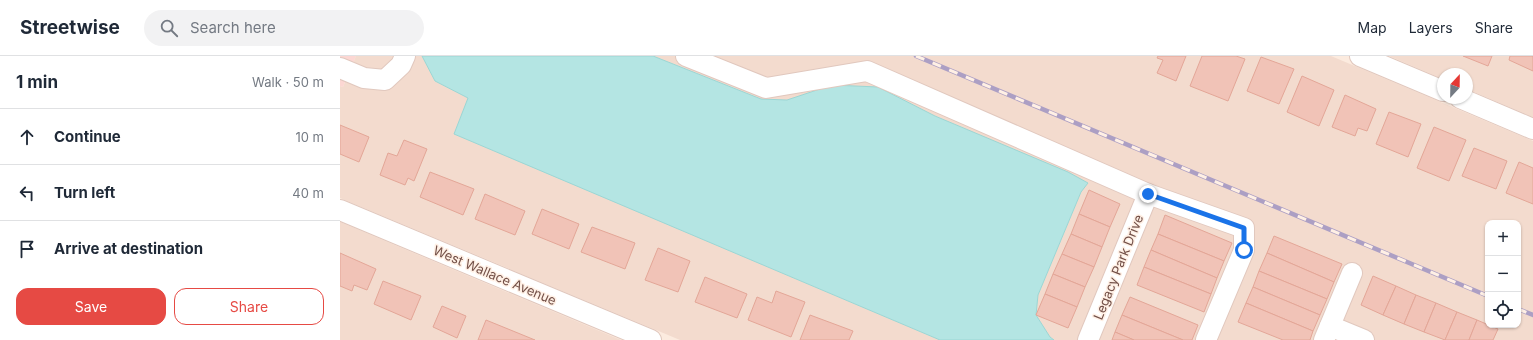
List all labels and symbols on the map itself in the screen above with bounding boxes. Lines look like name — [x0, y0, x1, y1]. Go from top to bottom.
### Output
north arrow — [1437, 68, 1473, 104]
route end — [1139, 185, 1157, 203]
street label: Legacy Park Drive — [1090, 212, 1146, 322]
route start — [1235, 241, 1253, 259]
street label: West Wallace Avenue — [431, 242, 559, 308]

